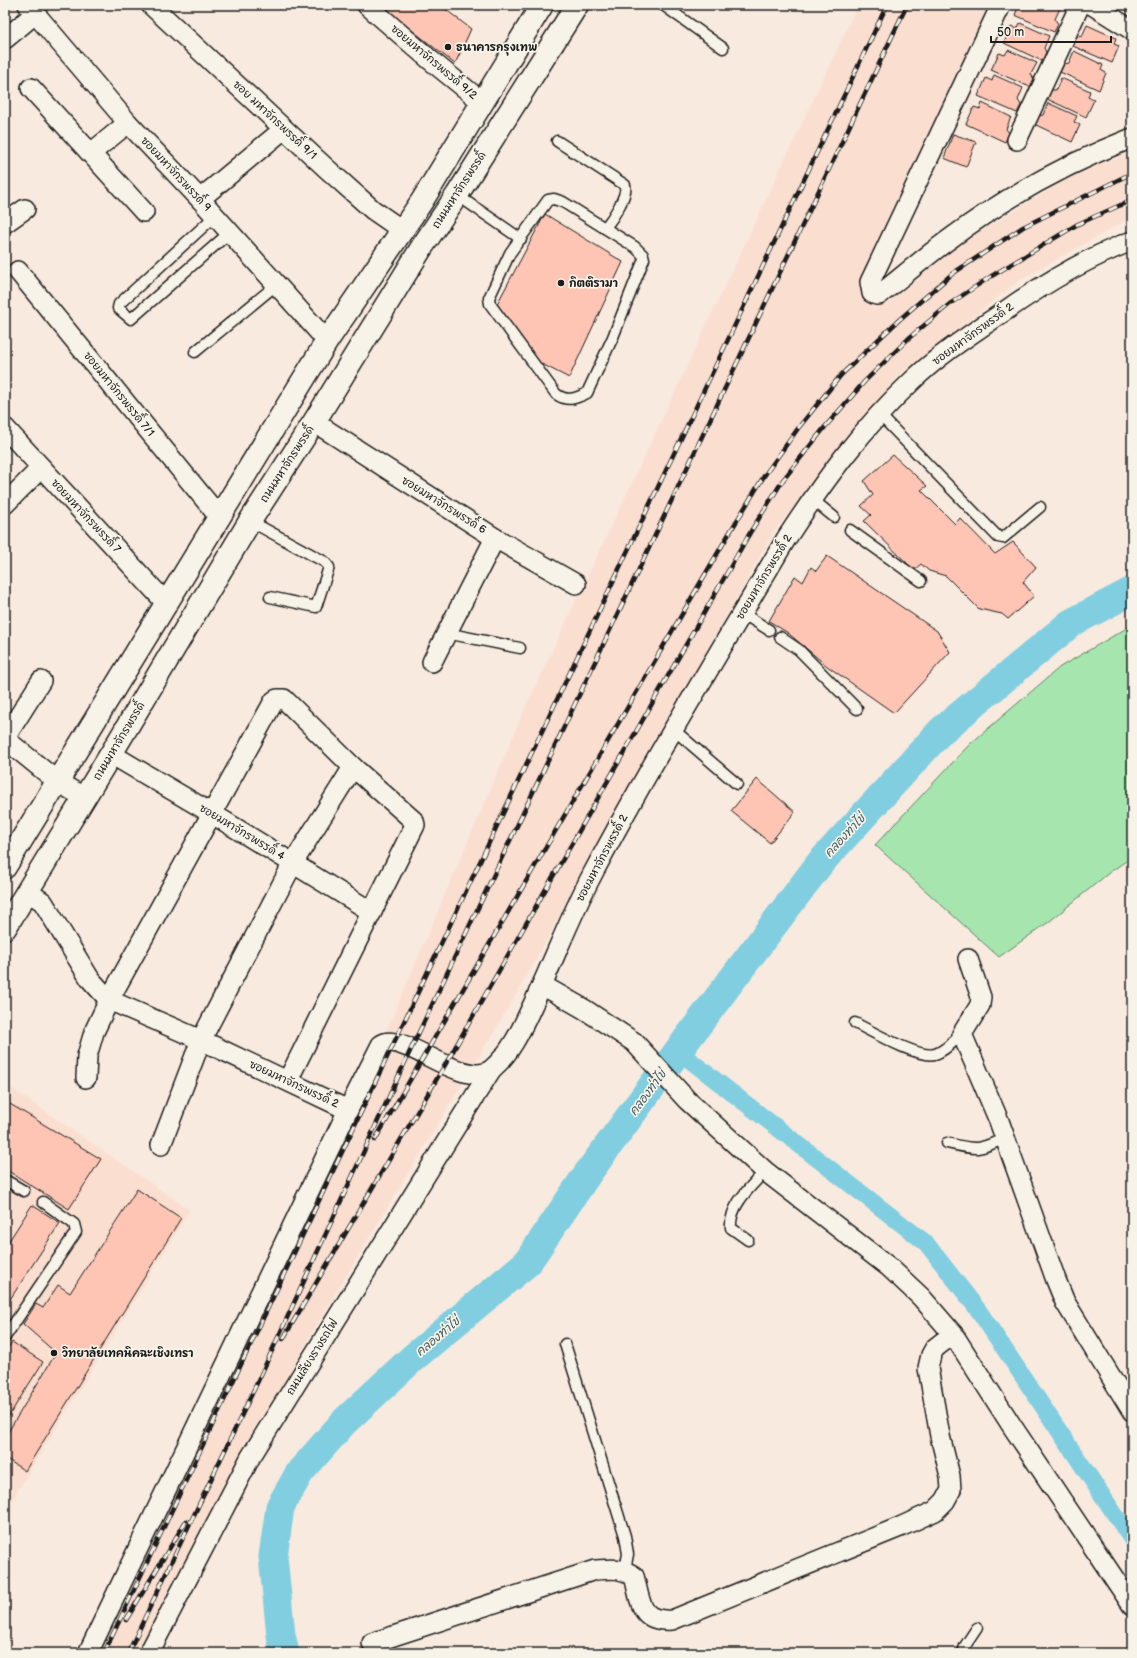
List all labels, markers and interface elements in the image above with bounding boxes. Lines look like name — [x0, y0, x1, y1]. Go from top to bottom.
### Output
street label: ซอยมหาจักรพรรดิ์ 9/2 — [388, 18, 484, 102]
scale bar — [991, 18, 1111, 44]
text: 50 m — [997, 25, 1024, 40]
place label: ธนาคารกรุงเทพ — [456, 41, 537, 56]
marker: ธนาคารกรุงเทพ — [443, 42, 453, 52]
street label: ซอย มหาจักรพรรดิ์ 9/1 — [231, 74, 323, 162]
street label: ซอยมหาจักรพรรดิ์ 9 — [138, 130, 218, 214]
street label: ถนนมหาจักรพรรดิ์ — [425, 146, 489, 231]
place label: กิตติรามา — [569, 276, 618, 290]
marker: กิตติรามา — [556, 278, 566, 288]
street label: ซอยมหาจักรพรรดิ์ 2 — [927, 295, 1017, 368]
street label: ซอยมหาจักรพรรดิ์ 7/1 — [81, 346, 161, 439]
street label: ถนนมหาจักรพรรดิ์ — [253, 420, 317, 505]
street label: ซอยมหาจักรพรรดิ์ 6 — [399, 469, 492, 536]
street label: ซอยมหาจักรพรรดิ์ 7 — [49, 473, 128, 556]
street label: ซอยมหาจักรพรรดิ์ 2 — [729, 529, 795, 622]
street label: ถนนมหาจักรพรรดิ์ — [86, 697, 147, 782]
street label: ซอยมหาจักรพรรดิ์ 4 — [197, 797, 290, 863]
street label: ซอยมหาจักรพรรดิ์ 2 — [569, 809, 631, 904]
water label: คลองท่าไข่ — [821, 809, 870, 860]
street label: ซอยมหาจักรพรรดิ์ 2 — [247, 1053, 344, 1111]
water label: คลองท่าไข่ — [625, 1065, 671, 1119]
water label: คลองท่าไข่ — [412, 1312, 465, 1360]
street label: ถนนเลียงรางรถไฟ — [282, 1316, 341, 1397]
place label: วิทยาลัยเทคนิคฉะเชิงเทรา — [62, 1346, 193, 1360]
marker: วิทยาลัยเทคนิคฉะเชิงเทรา — [49, 1348, 59, 1358]

